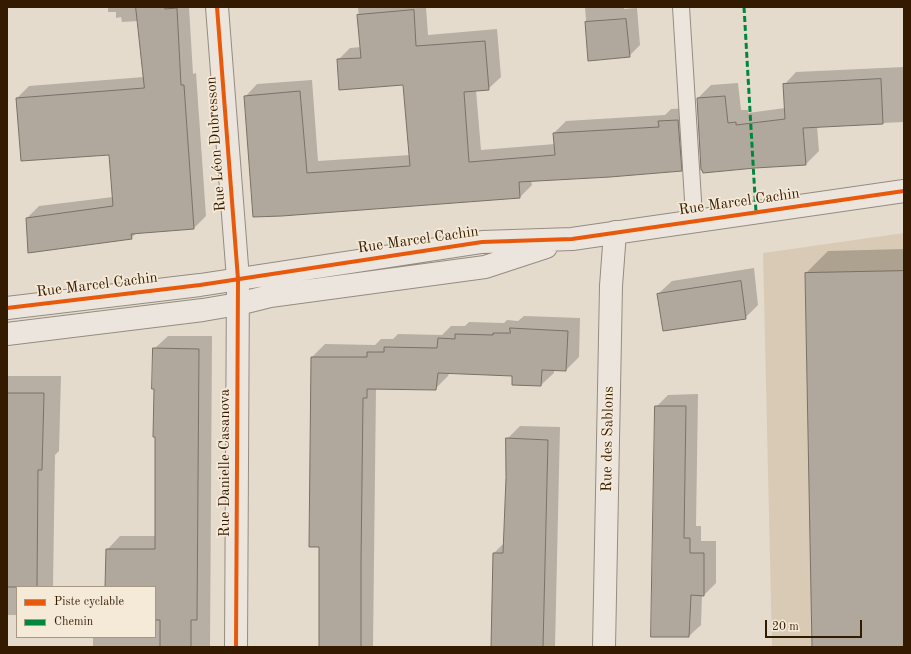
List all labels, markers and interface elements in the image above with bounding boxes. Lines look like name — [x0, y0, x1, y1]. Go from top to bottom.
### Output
street label: Rue Léon Dubresson — [202, 76, 230, 212]
street label: Rue Marcel Cachin — [677, 185, 801, 219]
street label: Rue Marcel Cachin — [356, 223, 480, 257]
street label: Rue Marcel Cachin — [35, 269, 159, 301]
street label: Rue des Sablons — [598, 386, 618, 492]
street label: Rue Danielle Casanova — [216, 389, 234, 537]
legend — [16, 586, 156, 638]
text: Piste cyclable — [54, 596, 124, 608]
scale bar — [767, 612, 864, 638]
text: Chemin — [54, 616, 93, 628]
text: 20 m — [772, 621, 799, 633]

